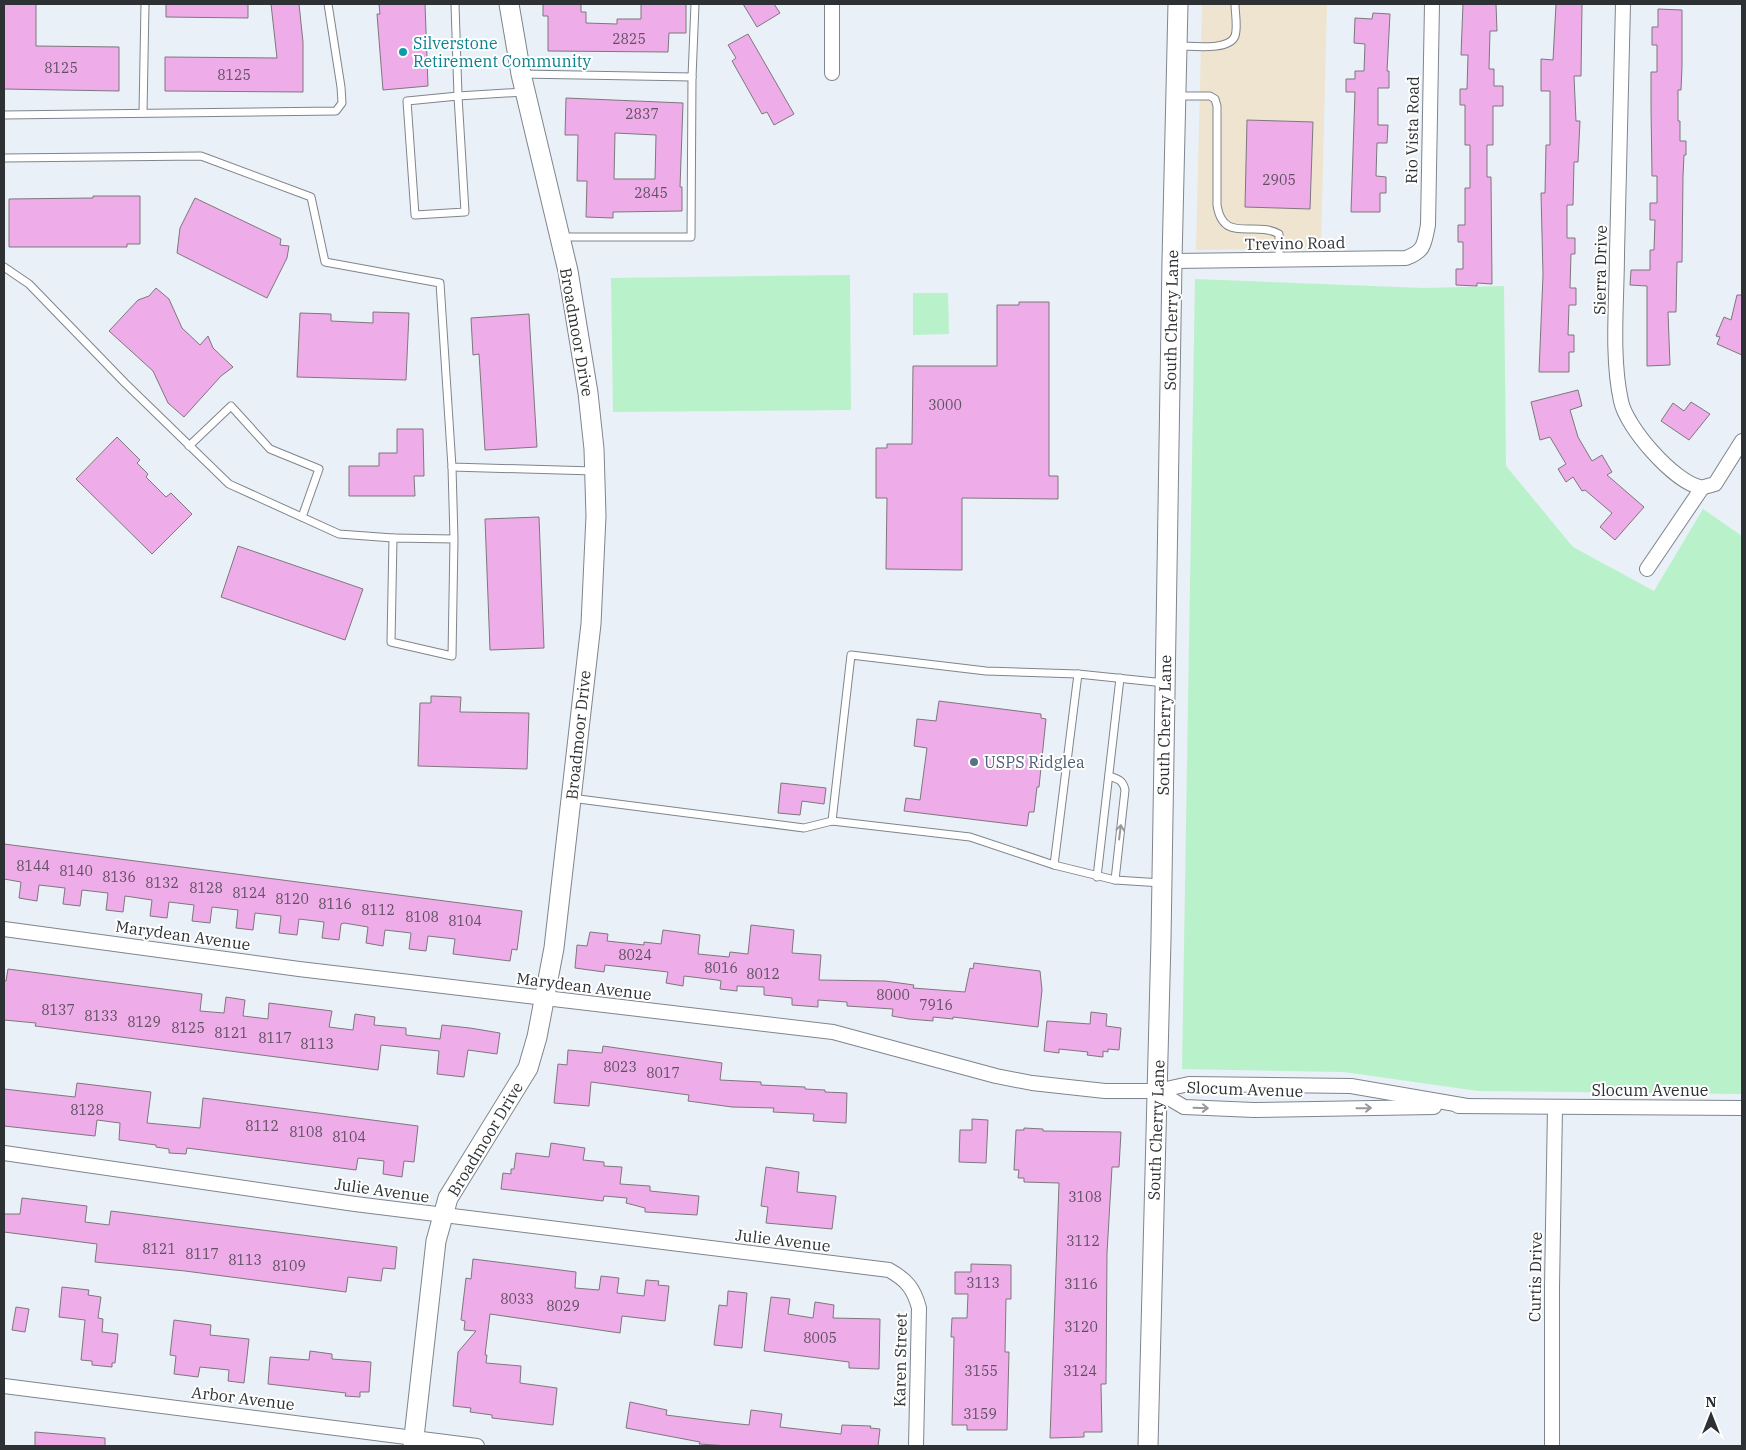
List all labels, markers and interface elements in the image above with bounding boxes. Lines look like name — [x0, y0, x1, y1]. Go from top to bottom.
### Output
house number: 2825 — [612, 30, 646, 48]
place label: Silverstone Retirement Community — [413, 33, 591, 71]
marker: Silverstone Retirement Community — [397, 46, 409, 58]
house number: 8125 — [44, 59, 78, 77]
house number: 8125 — [217, 66, 251, 84]
street label: Rio Vista Road — [1401, 76, 1423, 184]
house number: 2837 — [625, 105, 659, 123]
house number: 2905 — [1262, 171, 1296, 189]
house number: 2845 — [634, 184, 668, 202]
street label: Sierra Drive — [1589, 225, 1611, 315]
street label: Trevino Road — [1245, 232, 1346, 254]
street label: South Cherry Lane — [1160, 250, 1182, 390]
street label: Broadmoor Drive — [556, 266, 598, 398]
house number: 3000 — [928, 396, 962, 414]
street label: South Cherry Lane — [1153, 655, 1175, 795]
street label: Broadmoor Drive — [561, 669, 595, 801]
place label: USPS Ridglea — [984, 752, 1085, 772]
marker: USPS Ridglea — [968, 756, 980, 768]
one-way arrow — [1115, 824, 1125, 840]
house number: 8144 — [16, 857, 50, 875]
house number: 8140 — [59, 862, 93, 880]
house number: 8136 — [102, 868, 136, 886]
house number: 8132 — [145, 874, 179, 892]
house number: 8128 — [189, 879, 223, 897]
house number: 8124 — [232, 884, 266, 902]
house number: 8120 — [275, 890, 309, 908]
house number: 8116 — [318, 895, 352, 913]
house number: 8112 — [361, 901, 395, 919]
house number: 8108 — [405, 908, 439, 926]
house number: 8104 — [448, 912, 482, 930]
street label: Marydean Avenue — [114, 916, 252, 954]
house number: 8024 — [618, 946, 652, 964]
house number: 8016 — [704, 959, 738, 977]
house number: 8012 — [746, 965, 780, 983]
street label: Marydean Avenue — [515, 968, 653, 1004]
house number: 8000 — [876, 986, 910, 1004]
house number: 7916 — [919, 996, 953, 1014]
house number: 8137 — [41, 1001, 75, 1019]
house number: 8133 — [84, 1007, 118, 1025]
house number: 8129 — [127, 1013, 161, 1031]
house number: 8125 — [171, 1019, 205, 1037]
house number: 8121 — [214, 1024, 248, 1042]
house number: 8117 — [258, 1029, 292, 1047]
house number: 8113 — [300, 1035, 334, 1053]
house number: 8023 — [603, 1058, 637, 1076]
street label: South Cherry Lane — [1144, 1059, 1168, 1201]
house number: 8017 — [646, 1064, 680, 1082]
street label: Slocum Avenue — [1186, 1077, 1304, 1101]
street label: Broadmoor Drive — [443, 1078, 527, 1200]
street label: Slocum Avenue — [1592, 1080, 1708, 1100]
house number: 8128 — [70, 1101, 104, 1119]
one-way arrow — [1193, 1103, 1209, 1113]
one-way arrow — [1355, 1103, 1371, 1113]
house number: 8112 — [245, 1117, 279, 1135]
house number: 8108 — [289, 1123, 323, 1141]
house number: 8104 — [332, 1128, 366, 1146]
street label: Julie Avenue — [333, 1173, 431, 1207]
house number: 3108 — [1068, 1188, 1102, 1206]
street label: Julie Avenue — [734, 1224, 832, 1256]
house number: 3112 — [1066, 1232, 1100, 1250]
street label: Curtis Drive — [1524, 1232, 1546, 1322]
house number: 8121 — [142, 1240, 176, 1258]
house number: 8117 — [185, 1245, 219, 1263]
house number: 8113 — [228, 1251, 262, 1269]
house number: 8109 — [272, 1257, 306, 1275]
house number: 3113 — [966, 1274, 1000, 1292]
house number: 3116 — [1064, 1275, 1098, 1293]
house number: 8033 — [500, 1290, 534, 1308]
house number: 8029 — [546, 1297, 580, 1315]
street label: Karen Street — [889, 1312, 911, 1407]
house number: 3120 — [1064, 1318, 1098, 1336]
house number: 8005 — [803, 1329, 837, 1347]
house number: 3155 — [964, 1362, 998, 1380]
house number: 3124 — [1063, 1362, 1097, 1380]
street label: Arbor Avenue — [190, 1382, 296, 1414]
north arrow — [1686, 1390, 1736, 1440]
text: N — [1705, 1393, 1717, 1411]
house number: 3159 — [963, 1405, 997, 1423]

